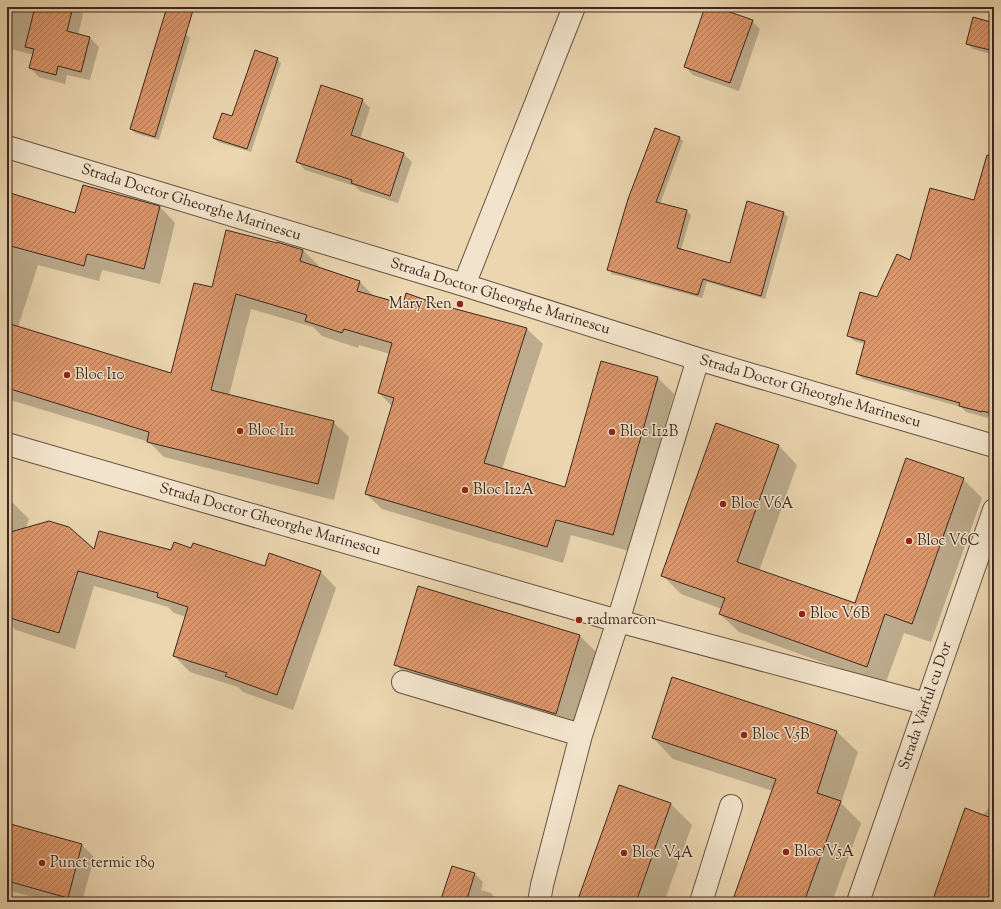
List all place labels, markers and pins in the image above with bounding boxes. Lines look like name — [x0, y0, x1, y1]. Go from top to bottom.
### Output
place label: Mary Ren — [389, 294, 452, 315]
marker: Mary Ren — [455, 299, 465, 309]
place label: Bloc I10 — [75, 365, 124, 386]
marker: Bloc I10 — [62, 370, 72, 380]
place label: Bloc I11 — [248, 421, 295, 442]
place label: Bloc I12B — [620, 422, 679, 443]
marker: Bloc I11 — [235, 426, 245, 436]
marker: Bloc I12B — [607, 427, 617, 437]
place label: Bloc I12A — [473, 480, 534, 501]
marker: Bloc I12A — [460, 485, 470, 495]
place label: Bloc V6A — [731, 494, 793, 515]
marker: Bloc V6A — [718, 499, 728, 509]
place label: Bloc V6C — [917, 531, 980, 552]
marker: Bloc V6C — [904, 536, 914, 546]
place label: Bloc V6B — [810, 604, 870, 625]
marker: Bloc V6B — [797, 609, 807, 619]
place label: radmarcon — [587, 610, 657, 631]
marker: radmarcon — [574, 615, 584, 625]
place label: Bloc V5B — [752, 725, 810, 746]
marker: Bloc V5B — [739, 730, 749, 740]
place label: Bloc V5A — [794, 842, 854, 863]
place label: Bloc V4A — [632, 843, 693, 864]
marker: Bloc V5A — [781, 847, 791, 857]
marker: Bloc V4A — [619, 848, 629, 858]
place label: Punct termic 189 — [50, 853, 155, 874]
marker: Punct termic 189 — [37, 858, 47, 868]

